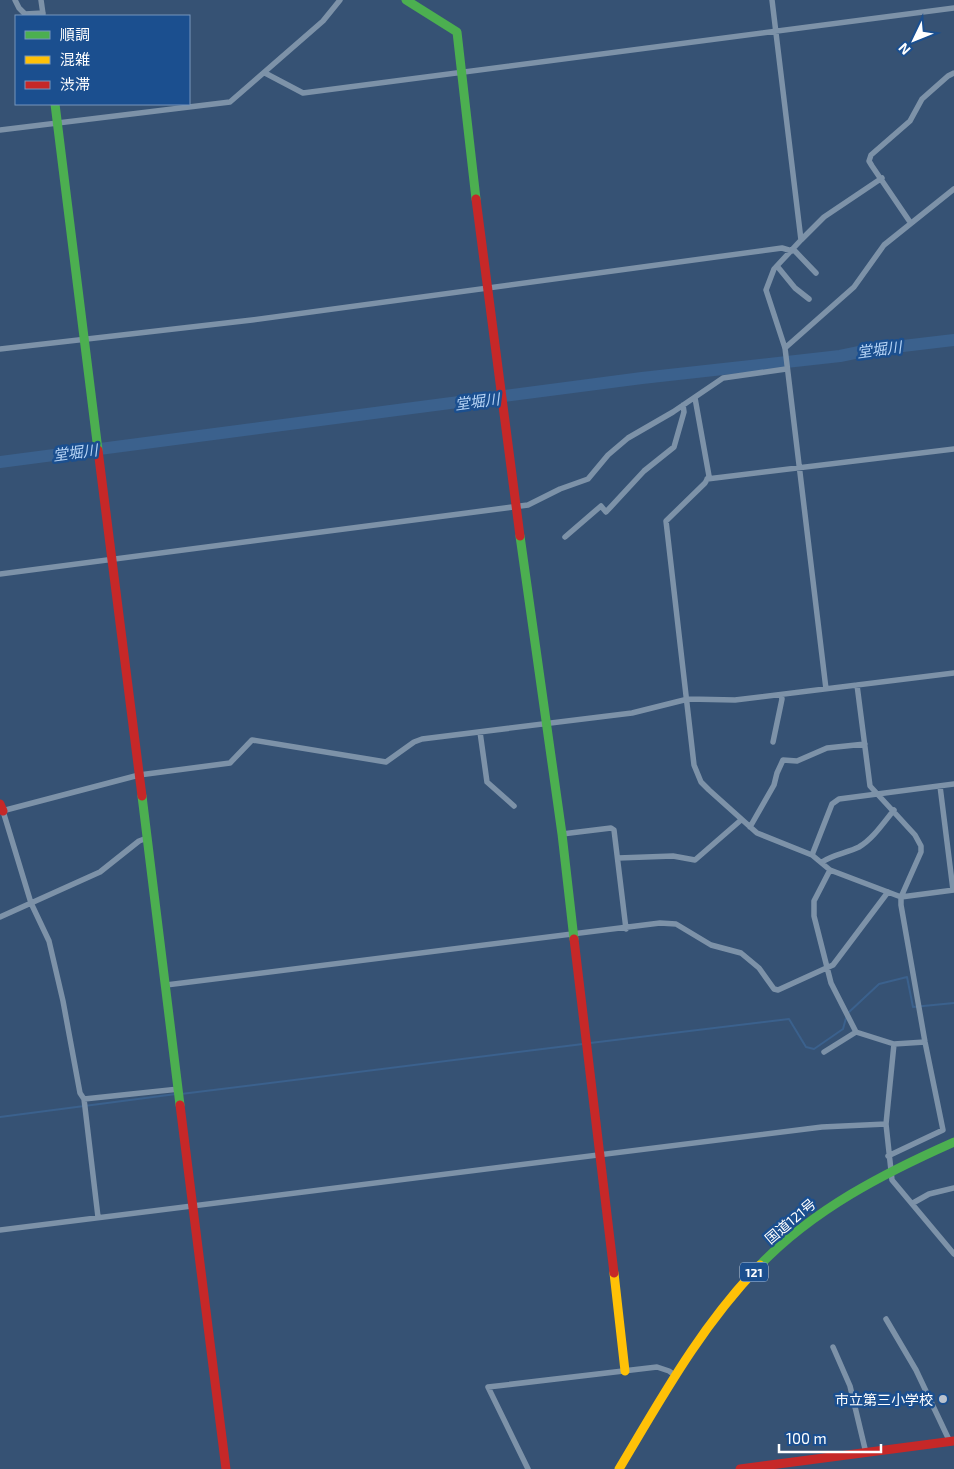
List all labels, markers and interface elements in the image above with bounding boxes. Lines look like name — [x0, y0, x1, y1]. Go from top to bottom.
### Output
legend — [15, 15, 190, 105]
north arrow — [889, 15, 939, 65]
text: 順調 — [60, 25, 90, 43]
text: N — [894, 40, 914, 59]
text: 混雑 — [60, 50, 90, 68]
text: 渋滞 — [60, 75, 90, 93]
water label: 堂堀川 — [856, 337, 904, 361]
water label: 堂堀川 — [454, 389, 502, 413]
water label: 堂堀川 — [52, 440, 100, 464]
street label: 国道121号 — [761, 1195, 819, 1247]
road number: 121 — [740, 1262, 768, 1282]
place label: 市立第三小学校 — [835, 1391, 933, 1408]
marker: 市立第三小学校 — [937, 1393, 949, 1405]
scale bar — [779, 1422, 882, 1454]
text: 100 m — [786, 1429, 827, 1447]

